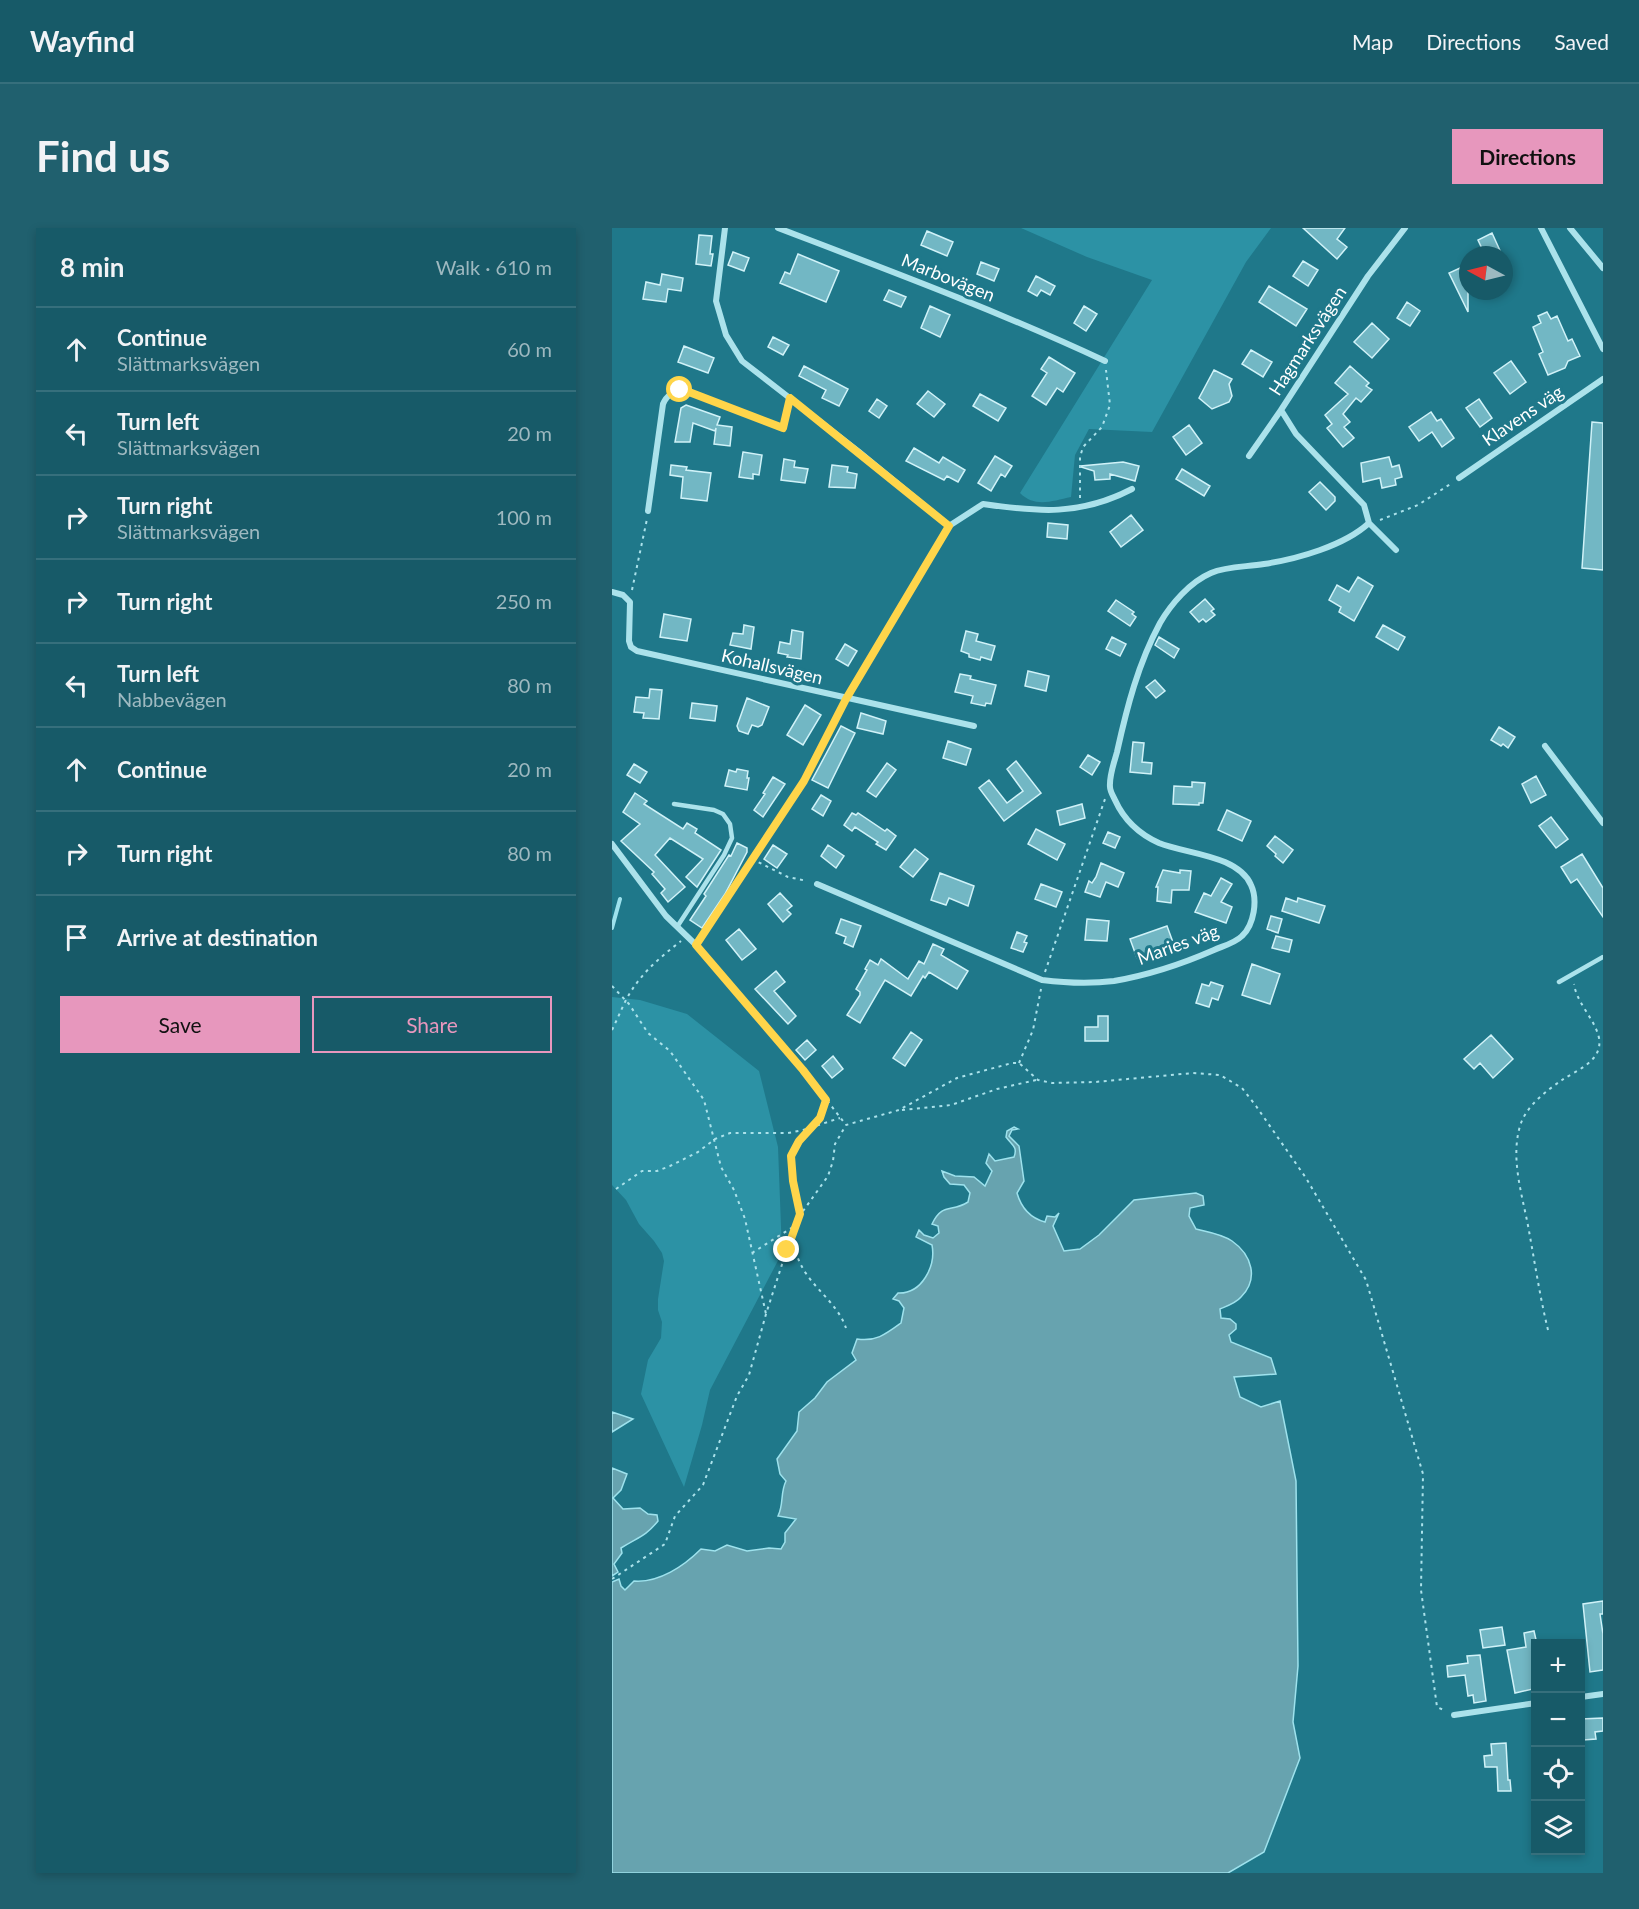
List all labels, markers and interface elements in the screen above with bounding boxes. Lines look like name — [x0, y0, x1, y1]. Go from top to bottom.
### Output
text: Wayfind — [30, 24, 135, 58]
text: Map — [1352, 29, 1393, 54]
text: Directions — [1426, 29, 1521, 54]
text: Saved — [1554, 29, 1609, 54]
button: Directions — [1452, 129, 1603, 184]
text: Find us — [36, 131, 170, 181]
north arrow — [1459, 246, 1513, 300]
street label: Marbovägen — [898, 248, 998, 306]
text: 8 min — [60, 251, 124, 283]
text: Walk · 610 m — [436, 255, 552, 279]
street label: Hagmarksvägen — [1264, 282, 1351, 399]
text: Continue — [117, 324, 207, 351]
icon: ahead — [60, 333, 93, 366]
text: 60 m — [507, 337, 552, 361]
text: Slättmarksvägen — [117, 351, 260, 375]
route start — [666, 376, 692, 402]
street label: Klavens väg — [1478, 380, 1567, 450]
text: Turn left — [117, 408, 199, 435]
icon: left — [60, 417, 93, 450]
text: 20 m — [507, 421, 552, 445]
text: Slättmarksvägen — [117, 435, 260, 459]
text: Turn right — [117, 492, 212, 519]
icon: right — [60, 501, 93, 534]
text: 100 m — [496, 505, 552, 529]
text: Slättmarksvägen — [117, 519, 260, 543]
icon: right — [60, 585, 93, 618]
text: Turn right — [117, 588, 212, 615]
text: 250 m — [496, 589, 552, 613]
street label: Kohallsvägen — [719, 644, 825, 688]
text: Turn left — [117, 660, 199, 687]
icon: left — [60, 669, 93, 702]
text: 80 m — [507, 673, 552, 697]
text: Nabbevägen — [117, 687, 227, 711]
icon: ahead — [60, 753, 93, 786]
text: Continue — [117, 756, 207, 783]
text: 20 m — [507, 757, 552, 781]
icon: right — [60, 837, 93, 870]
text: Turn right — [117, 840, 212, 867]
text: 80 m — [507, 841, 552, 865]
street label: Maries väg — [1134, 919, 1221, 969]
icon: arrive — [60, 921, 93, 954]
text: Arrive at destination — [117, 924, 318, 951]
button: Save — [60, 996, 300, 1053]
button: Share — [312, 996, 552, 1053]
route end — [773, 1236, 799, 1262]
map controls — [1531, 1639, 1585, 1855]
button: + — [1531, 1639, 1585, 1693]
button: − — [1531, 1693, 1585, 1747]
button: locate — [1531, 1747, 1585, 1801]
button: layers — [1531, 1801, 1585, 1855]

